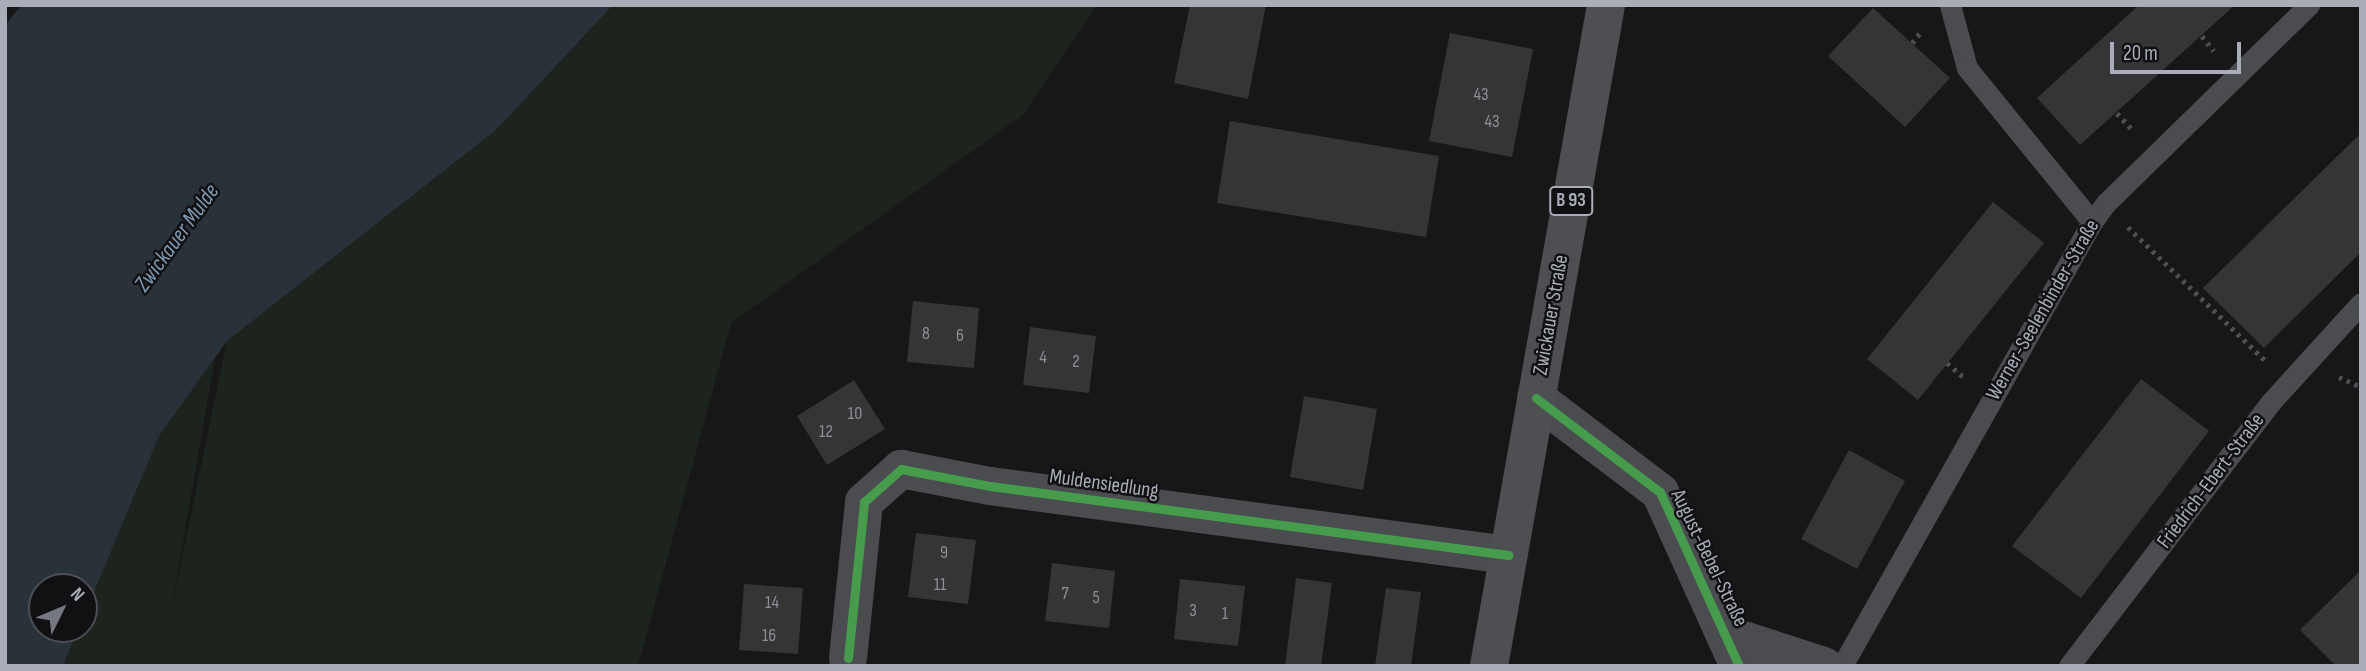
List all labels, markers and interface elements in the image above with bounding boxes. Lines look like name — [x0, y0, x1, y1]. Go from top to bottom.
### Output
scale bar — [2114, 28, 2245, 72]
text: 20 m — [2123, 41, 2158, 66]
house number: 43 — [1473, 84, 1489, 106]
house number: 43 — [1484, 111, 1500, 133]
water label: Zwickauer Mulde — [129, 179, 225, 297]
road number: B 93 — [1548, 186, 1594, 216]
street label: Werner-Seelenbinder-Straße — [1981, 215, 2105, 405]
street label: Zwickauer Straße — [1528, 253, 1574, 377]
house number: 8 — [922, 323, 930, 345]
house number: 6 — [956, 325, 964, 347]
house number: 4 — [1039, 347, 1047, 369]
house number: 2 — [1072, 351, 1080, 373]
house number: 10 — [848, 403, 862, 425]
street label: Friedrich-Ebert-Straße — [2152, 408, 2270, 554]
house number: 12 — [819, 421, 833, 443]
street label: Muldensiedlung — [1048, 464, 1160, 504]
street label: August-Bebel-Straße — [1665, 485, 1753, 631]
house number: 9 — [940, 542, 948, 564]
north arrow — [28, 573, 98, 643]
house number: 11 — [934, 574, 946, 596]
text: N — [65, 583, 89, 606]
house number: 7 — [1061, 583, 1069, 605]
house number: 5 — [1092, 587, 1100, 609]
house number: 14 — [765, 592, 779, 614]
house number: 3 — [1189, 600, 1197, 622]
house number: 1 — [1222, 603, 1228, 625]
house number: 16 — [762, 625, 776, 647]

